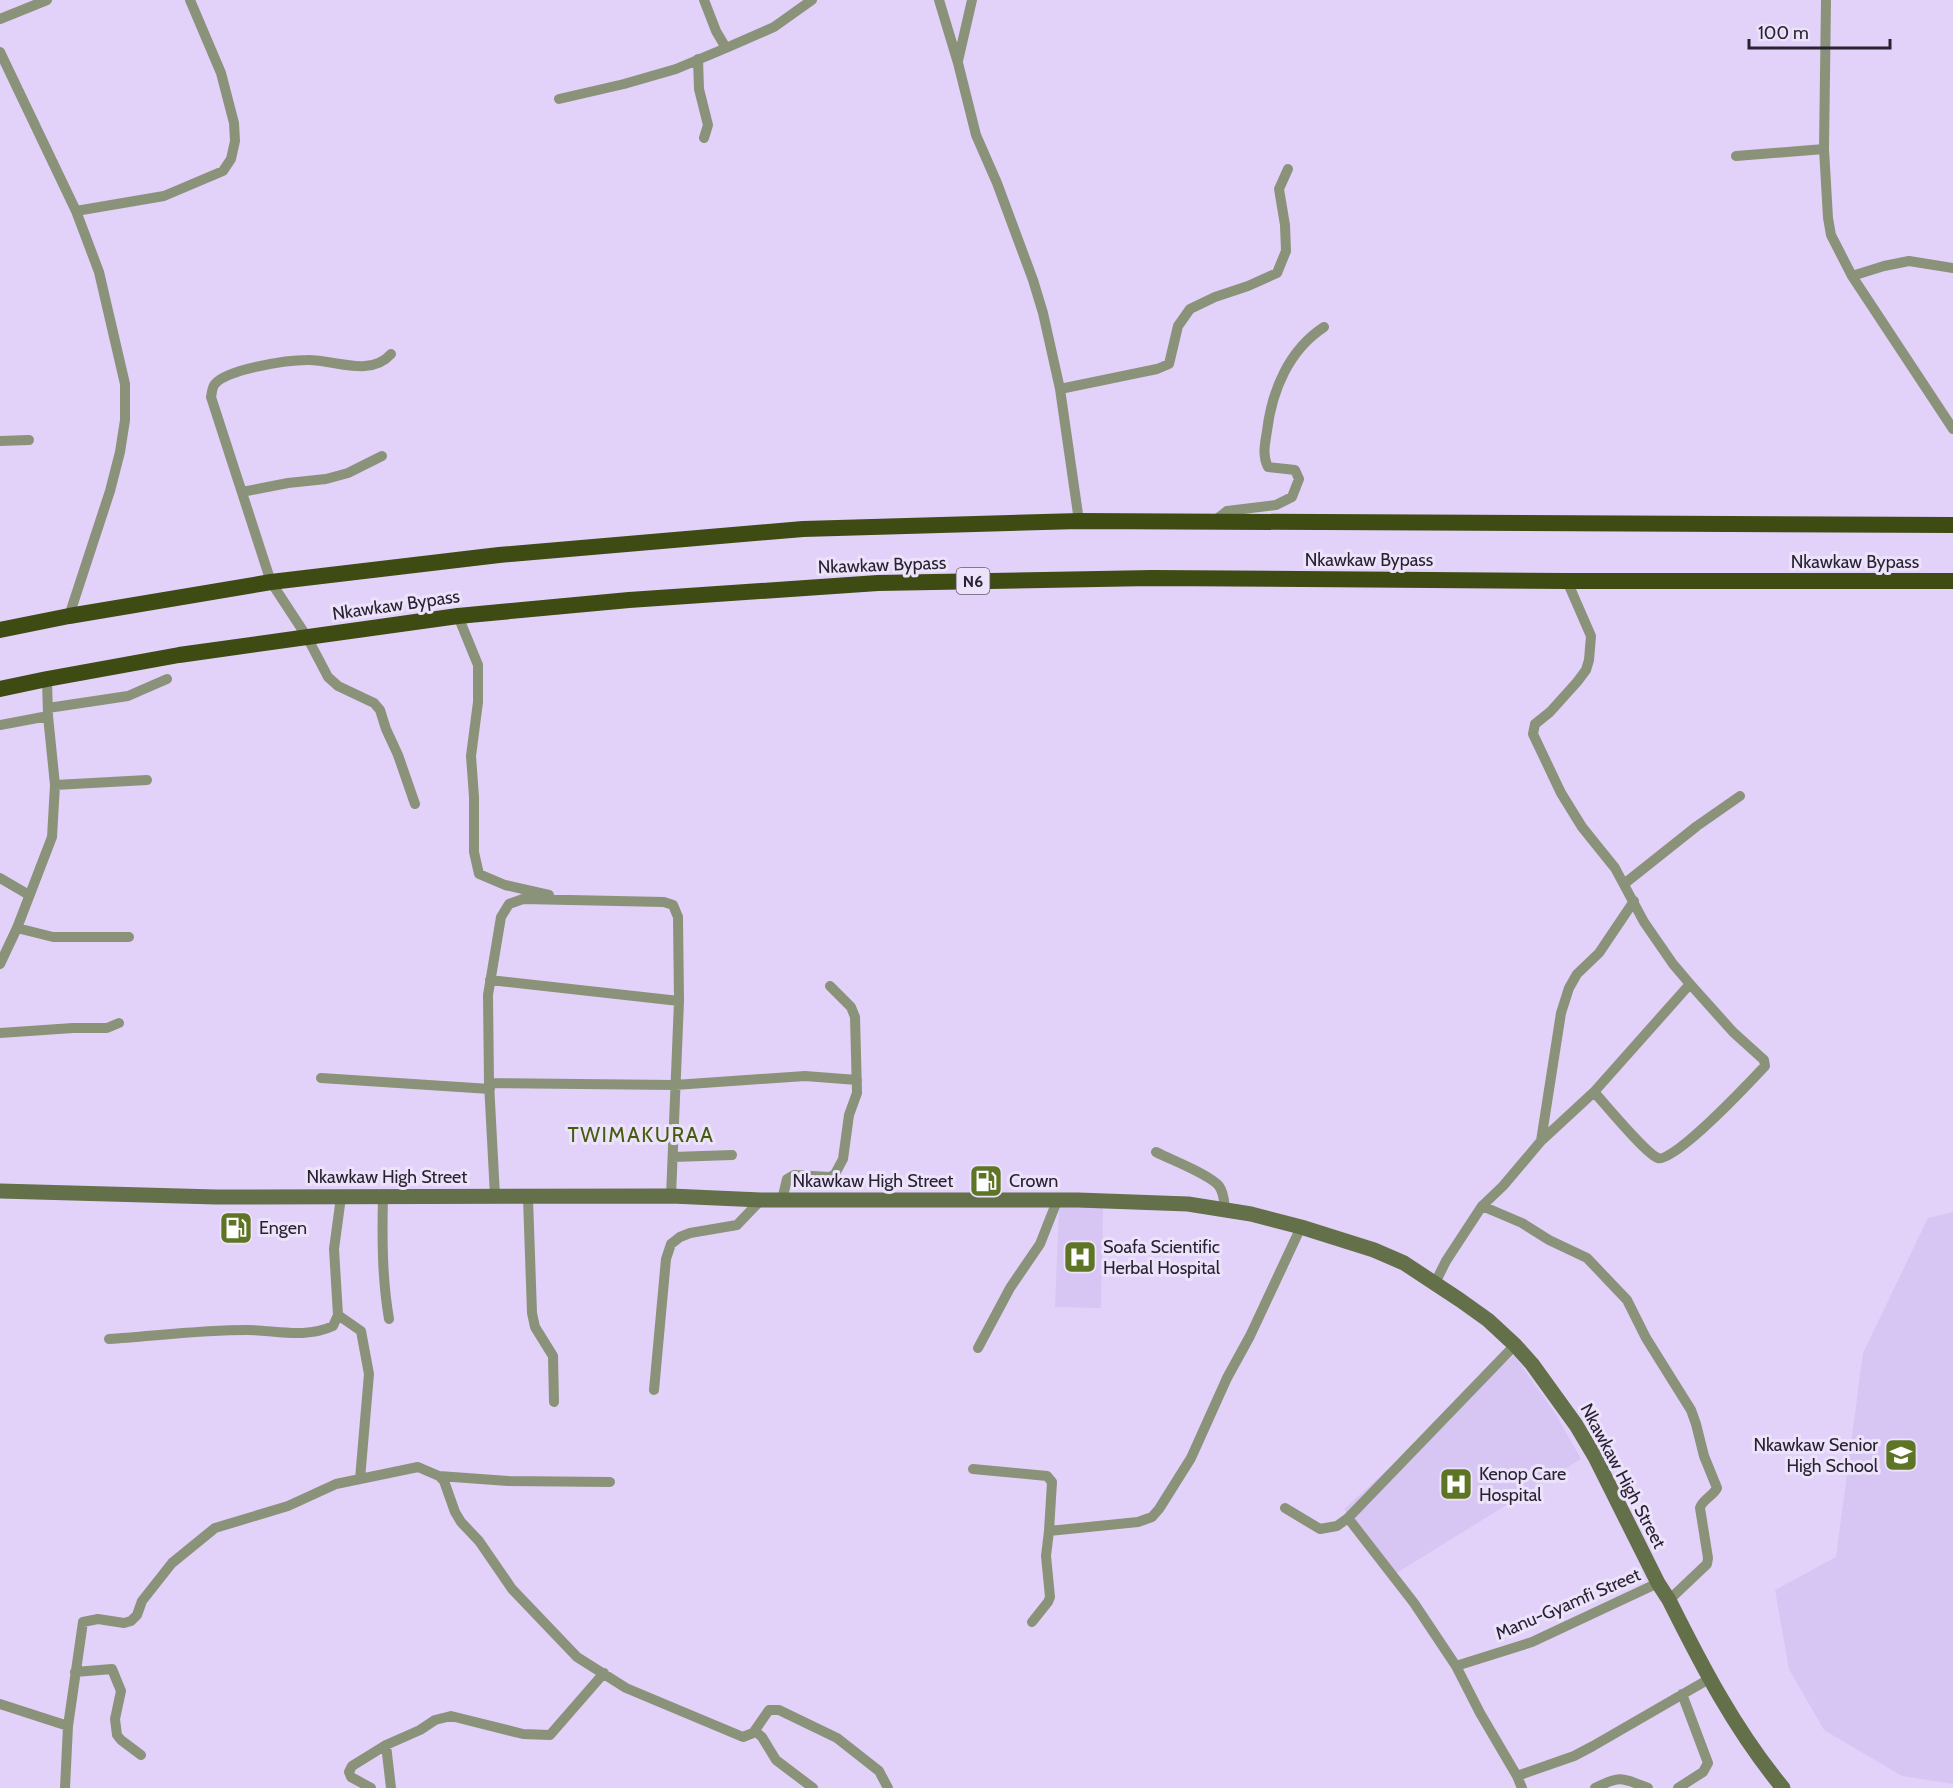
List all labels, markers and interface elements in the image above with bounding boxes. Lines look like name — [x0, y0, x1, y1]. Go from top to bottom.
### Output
scale bar — [1749, 12, 1890, 50]
text: 100 m — [1758, 22, 1809, 44]
street label: Nkawkaw Bypass — [1305, 549, 1433, 571]
street label: Nkawkaw Bypass — [1791, 551, 1919, 573]
street label: Nkawkaw Bypass — [817, 552, 947, 578]
road number: N6 — [956, 568, 990, 594]
street label: Nkawkaw Bypass — [331, 585, 461, 625]
district label: TWIMAKURAA — [568, 1122, 714, 1147]
fuel station icon: Crown — [968, 1163, 1004, 1199]
street label: Nkawkaw High Street — [307, 1166, 467, 1188]
street label: Nkawkaw High Street — [793, 1170, 953, 1192]
place label: Crown — [1009, 1170, 1058, 1192]
fuel station icon: Engen — [218, 1210, 254, 1246]
place label: Engen — [259, 1217, 307, 1239]
place label: Soafa Scientific Herbal Hospital — [1103, 1236, 1221, 1279]
hospital icon: Soafa Scientific Herbal Hospital — [1062, 1239, 1098, 1275]
street label: Nkawkaw High Street — [1576, 1400, 1670, 1552]
place label: Nkawkaw Senior High School — [1753, 1434, 1879, 1477]
school or university icon: Nkawkaw Senior High School — [1883, 1437, 1919, 1473]
place label: Kenop Care Hospital — [1479, 1463, 1566, 1506]
hospital icon: Kenop Care Hospital — [1438, 1466, 1474, 1502]
street label: Manu-Gyamfi Street — [1492, 1563, 1644, 1645]

